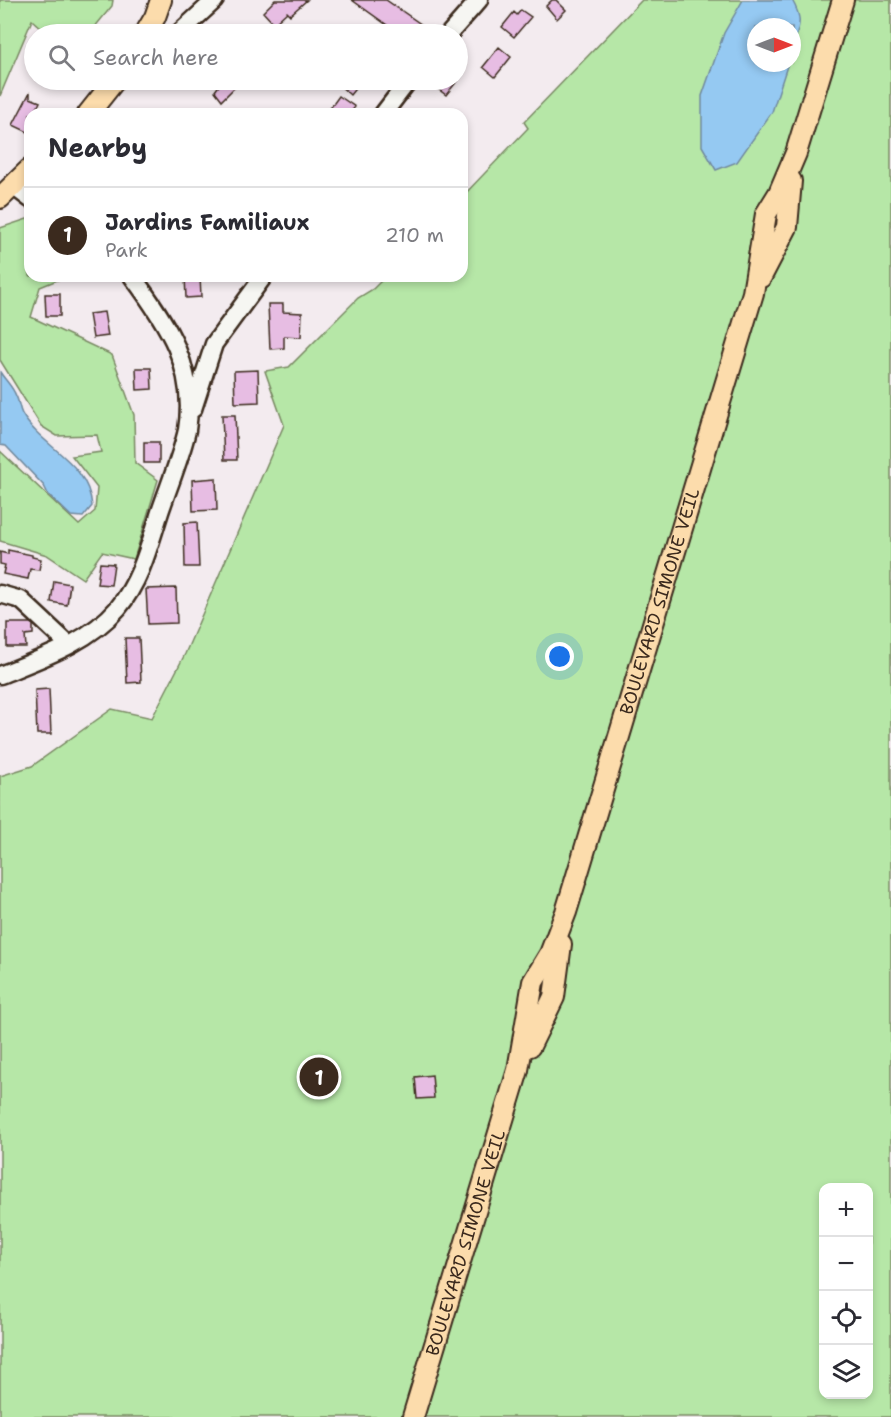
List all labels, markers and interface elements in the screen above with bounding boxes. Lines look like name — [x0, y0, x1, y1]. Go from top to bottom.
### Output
north arrow — [747, 18, 801, 72]
search box — [24, 24, 468, 90]
icon: search — [45, 41, 78, 74]
text: Search here — [93, 43, 219, 72]
text: Nearby — [48, 130, 147, 165]
text: Jardins Familiaux — [105, 208, 309, 237]
text: 1 — [63, 222, 72, 248]
text: 210 m — [385, 222, 444, 248]
text: Park — [105, 237, 148, 263]
street label: BOULEVARD SIMONE VEIL — [614, 485, 705, 717]
your location — [545, 642, 574, 671]
pin: 1 — [300, 1054, 338, 1100]
street label: BOULEVARD SIMONE VEIL — [420, 1127, 511, 1359]
map controls — [819, 1183, 873, 1399]
button: + — [819, 1183, 873, 1237]
button: − — [819, 1237, 873, 1291]
button: locate — [819, 1291, 873, 1345]
button: layers — [819, 1345, 873, 1399]

